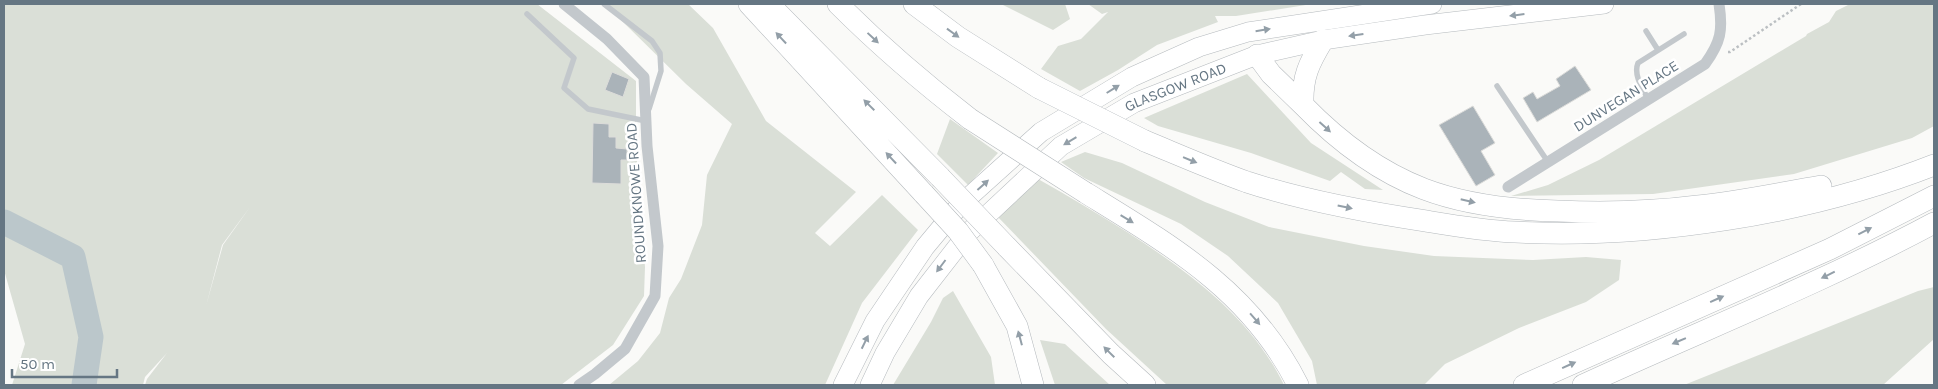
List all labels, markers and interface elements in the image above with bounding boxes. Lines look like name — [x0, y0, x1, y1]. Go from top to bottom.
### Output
one-way arrow — [1509, 11, 1525, 19]
one-way arrow — [1256, 26, 1272, 34]
one-way arrow — [946, 28, 960, 38]
one-way arrow — [1347, 31, 1363, 39]
one-way arrow — [866, 32, 878, 44]
one-way arrow — [775, 33, 787, 45]
street label: DUNVEGAN PLACE — [1570, 56, 1682, 136]
street label: GLASGOW ROAD — [1121, 59, 1229, 116]
one-way arrow — [1106, 84, 1119, 93]
one-way arrow — [863, 100, 875, 112]
one-way arrow — [1319, 121, 1331, 133]
street label: ROUNDKNOWE ROAD — [622, 122, 650, 264]
one-way arrow — [1064, 137, 1077, 146]
one-way arrow — [885, 152, 897, 164]
one-way arrow — [1183, 156, 1197, 164]
one-way arrow — [976, 179, 988, 191]
one-way arrow — [1460, 197, 1475, 205]
one-way arrow — [1338, 203, 1353, 211]
one-way arrow — [1121, 214, 1134, 223]
one-way arrow — [1857, 227, 1872, 235]
one-way arrow — [936, 259, 946, 273]
one-way arrow — [1820, 271, 1835, 280]
one-way arrow — [1710, 295, 1724, 303]
one-way arrow — [1249, 312, 1260, 325]
one-way arrow — [1016, 331, 1024, 346]
one-way arrow — [860, 334, 869, 349]
one-way arrow — [1672, 338, 1686, 346]
scale bar — [12, 346, 118, 378]
one-way arrow — [1103, 346, 1115, 358]
text: 50 m — [20, 355, 55, 373]
one-way arrow — [1562, 361, 1576, 369]

